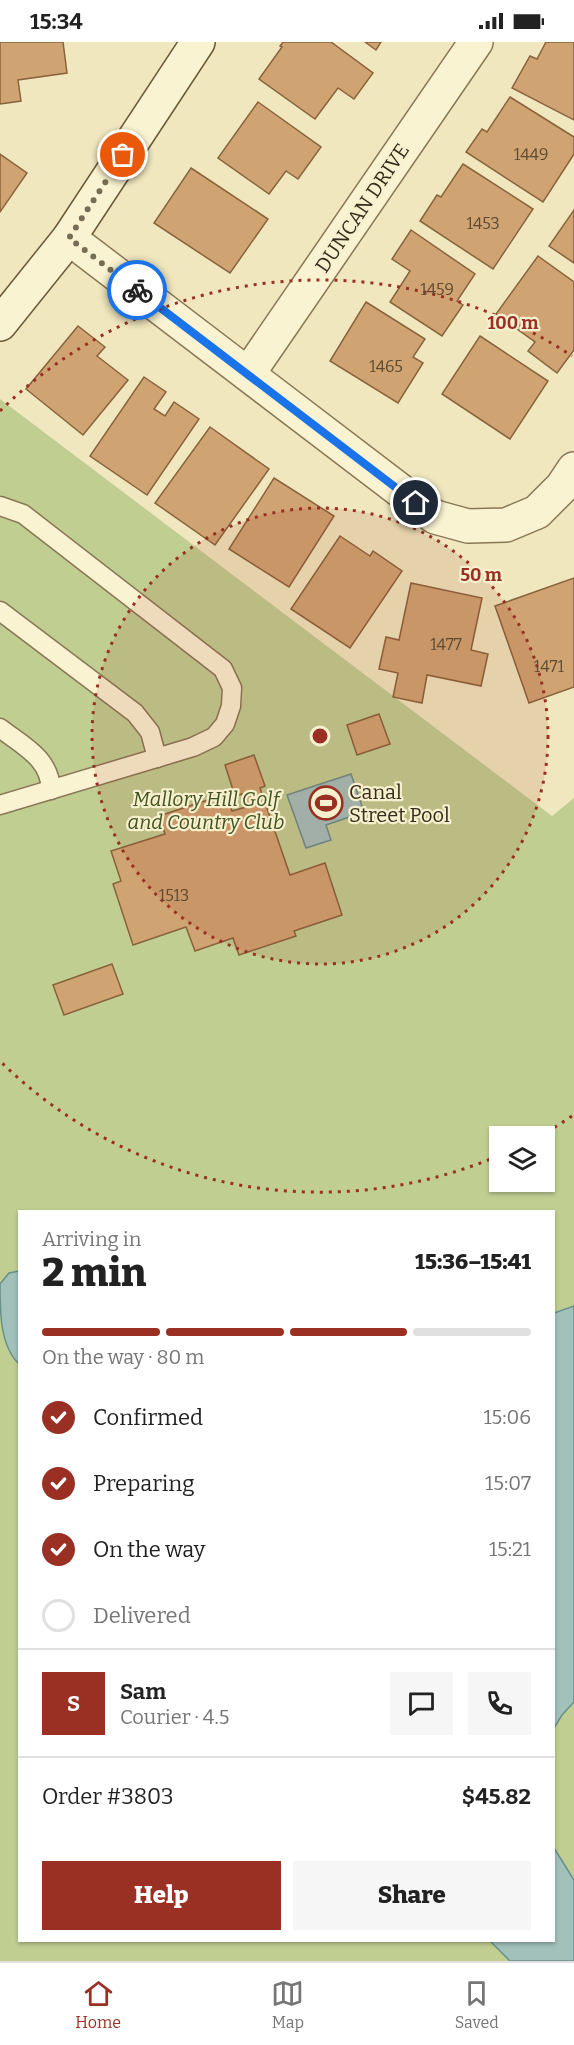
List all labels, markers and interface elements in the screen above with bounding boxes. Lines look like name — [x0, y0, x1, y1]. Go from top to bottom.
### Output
text: 15:34 — [30, 8, 83, 35]
pin — [97, 129, 148, 180]
icon: bag — [106, 138, 139, 171]
street label: DUNCAN DRIVE — [310, 139, 414, 277]
house number: 1449 — [514, 145, 548, 164]
house number: 1453 — [466, 214, 500, 233]
courier — [107, 260, 167, 320]
icon: bike — [121, 274, 154, 307]
house number: 1459 — [420, 280, 454, 299]
text: 100 m — [487, 312, 539, 334]
house number: 1465 — [369, 357, 403, 376]
pin — [390, 477, 441, 528]
icon: home — [399, 486, 432, 519]
text: 50 m — [460, 564, 502, 586]
house number: 1477 — [430, 635, 462, 654]
house number: 1471 — [534, 657, 565, 676]
centre of rings — [310, 726, 330, 746]
place label: Canal Street Pool — [349, 780, 450, 827]
sports icon: Canal Street Pool — [308, 785, 344, 821]
park label: Mallory Hill Golf and Country Club — [128, 787, 284, 834]
house number: 1513 — [159, 886, 189, 905]
map controls — [489, 1126, 555, 1192]
button: layers — [489, 1126, 555, 1192]
text: Arriving in — [42, 1227, 141, 1251]
text: 15:36–15:41 — [415, 1248, 531, 1275]
text: 2 min — [42, 1250, 146, 1296]
text: On the way · 80 m — [42, 1345, 204, 1369]
icon: check — [42, 1401, 75, 1434]
text: Confirmed — [93, 1404, 203, 1431]
text: 15:06 — [483, 1405, 531, 1429]
icon: check — [42, 1467, 75, 1500]
text: Preparing — [93, 1470, 195, 1497]
text: 15:07 — [485, 1471, 531, 1495]
icon: check — [42, 1533, 75, 1566]
text: On the way — [93, 1536, 205, 1563]
text: 15:21 — [489, 1537, 531, 1561]
text: Delivered — [93, 1602, 191, 1629]
button: chat — [390, 1672, 453, 1735]
button: phone — [468, 1672, 531, 1735]
text: Sam — [120, 1678, 166, 1705]
text: S — [67, 1690, 80, 1717]
text: Courier · 4.5 — [120, 1705, 229, 1729]
text: Order #3803 — [42, 1783, 174, 1810]
text: $45.82 — [462, 1783, 531, 1810]
button: Help — [42, 1861, 281, 1930]
button: Share — [293, 1861, 531, 1930]
tab: Home — [75, 1977, 121, 2032]
tab: Map — [271, 1977, 304, 2032]
tab: Saved — [455, 1977, 499, 2032]

